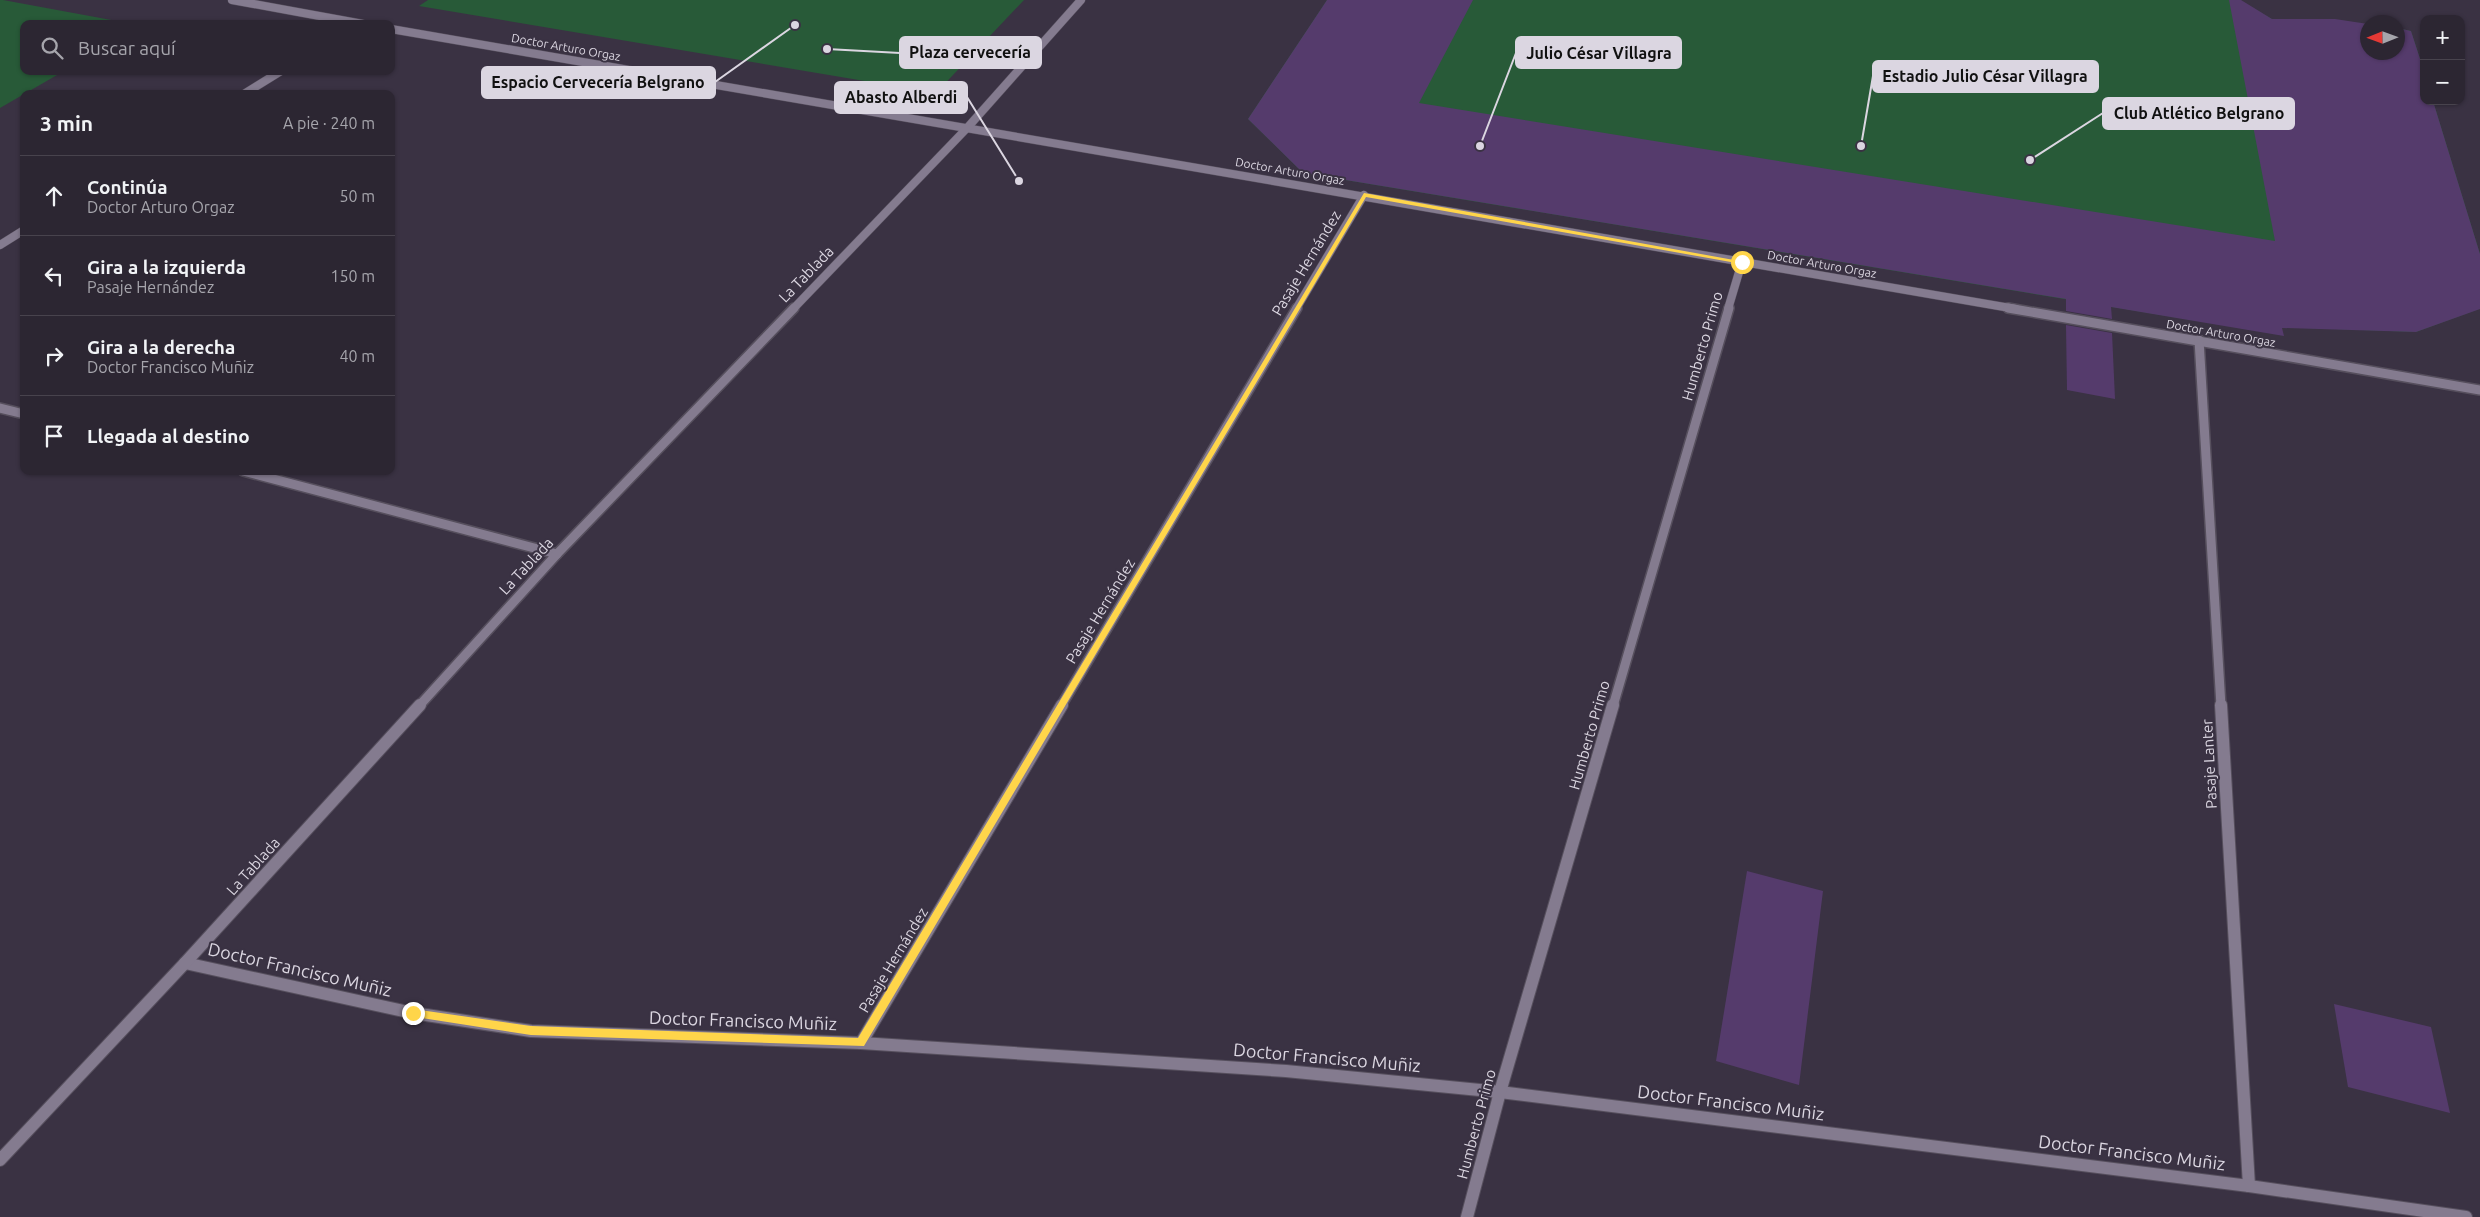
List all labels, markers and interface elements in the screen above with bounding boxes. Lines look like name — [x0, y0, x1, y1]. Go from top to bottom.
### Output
north arrow — [2360, 15, 2405, 60]
map controls — [2420, 15, 2465, 105]
button: + — [2420, 15, 2465, 60]
search box — [20, 20, 395, 75]
street label: Doctor Arturo Orgaz — [510, 31, 622, 63]
icon: search — [38, 34, 66, 62]
text: Buscar aquí — [78, 37, 176, 59]
callout: Plaza cervecería — [900, 37, 1041, 68]
callout: Julio César Villagra — [1516, 37, 1681, 68]
text: Plaza cervecería — [909, 43, 1031, 61]
text: Julio César Villagra — [1526, 44, 1672, 62]
button: − — [2420, 60, 2465, 105]
callout: Estadio Julio César Villagra — [1873, 61, 2098, 92]
callout: Espacio Cervecería Belgrano — [482, 67, 715, 98]
text: Estadio Julio César Villagra — [1882, 67, 2088, 85]
text: Espacio Cervecería Belgrano — [491, 73, 705, 91]
callout: Abasto Alberdi — [835, 82, 967, 113]
text: Abasto Alberdi — [845, 88, 957, 106]
callout: Club Atlético Belgrano — [2103, 98, 2294, 129]
text: Club Atlético Belgrano — [2114, 104, 2284, 122]
text: 3 min — [40, 111, 93, 135]
text: A pie · 240 m — [283, 114, 375, 132]
street label: Doctor Arturo Orgaz — [1234, 155, 1346, 187]
text: Continúa — [87, 176, 168, 198]
icon: ahead — [40, 182, 68, 210]
text: 50 m — [339, 187, 375, 205]
text: Doctor Arturo Orgaz — [87, 198, 235, 216]
street label: Pasaje Hernández — [1268, 207, 1344, 319]
street label: La Tablada — [775, 242, 837, 306]
street label: Doctor Arturo Orgaz — [1766, 248, 1878, 280]
route start — [1731, 251, 1754, 274]
text: Gira a la izquierda — [87, 256, 246, 278]
icon: left — [40, 262, 68, 290]
text: 150 m — [330, 267, 375, 285]
text: Pasaje Hernández — [87, 278, 214, 296]
street label: Humberto Primo — [1678, 289, 1726, 403]
street label: Doctor Arturo Orgaz — [2165, 317, 2277, 349]
text: Gira a la derecha — [87, 336, 235, 358]
icon: right — [40, 342, 68, 370]
text: 40 m — [339, 347, 375, 365]
text: Doctor Francisco Muñiz — [87, 358, 254, 376]
icon: arrive — [40, 422, 68, 450]
text: Llegada al destino — [87, 425, 250, 447]
street label: La Tablada — [496, 534, 556, 598]
street label: Pasaje Hernández — [1062, 555, 1138, 667]
street label: Humberto Primo — [1565, 678, 1613, 792]
street label: Pasaje Lanter — [2198, 718, 2220, 809]
street label: La Tablada — [223, 834, 283, 898]
street label: Pasaje Hernández — [855, 904, 931, 1016]
street label: Doctor Francisco Muñiz — [206, 938, 394, 1000]
route end — [402, 1002, 425, 1025]
street label: Doctor Francisco Muñiz — [649, 1007, 837, 1033]
street label: Doctor Francisco Muñiz — [1232, 1039, 1422, 1075]
street label: Humberto Primo — [1453, 1067, 1499, 1181]
street label: Doctor Francisco Muñiz — [1636, 1081, 1826, 1123]
street label: Doctor Francisco Muñiz — [2037, 1131, 2227, 1173]

